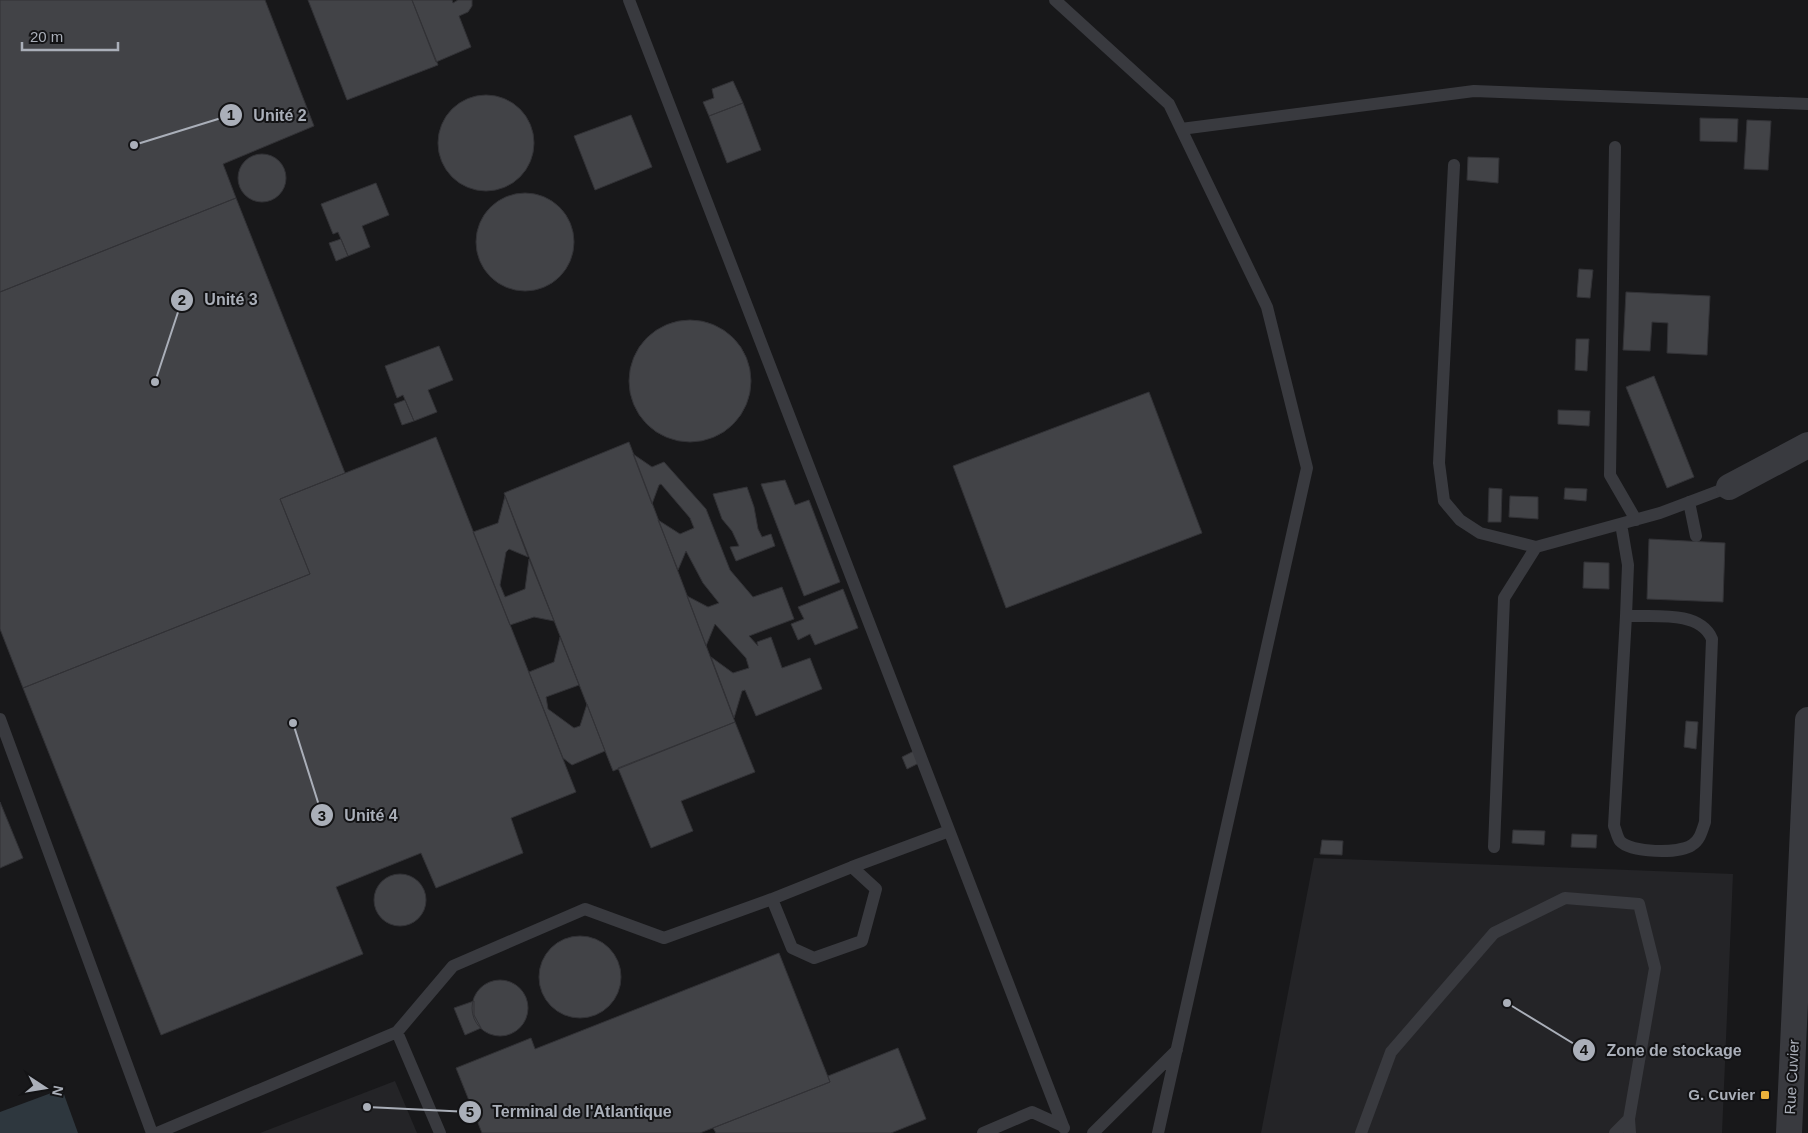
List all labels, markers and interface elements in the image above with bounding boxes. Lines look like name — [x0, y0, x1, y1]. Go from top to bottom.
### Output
scale bar — [22, 20, 119, 52]
text: 20 m — [30, 28, 63, 45]
callout: Unité 2 — [219, 99, 317, 130]
text: 1 — [227, 106, 235, 123]
text: Unité 2 — [253, 107, 307, 124]
callout: Unité 3 — [169, 284, 268, 315]
text: 2 — [178, 291, 186, 308]
text: Unité 3 — [204, 291, 258, 308]
callout: Unité 4 — [310, 800, 408, 831]
text: 3 — [318, 807, 326, 824]
text: Unité 4 — [344, 807, 398, 824]
callout: Zone de stockage — [1572, 1034, 1752, 1065]
street label: Rue Cuvier — [1781, 1039, 1802, 1115]
text: 4 — [1580, 1041, 1589, 1058]
text: Zone de stockage — [1606, 1042, 1742, 1059]
north arrow — [20, 1063, 70, 1113]
text: N — [49, 1084, 67, 1097]
place label: G. Cuvier — [1688, 1086, 1755, 1103]
marker: G. Cuvier — [1759, 1089, 1771, 1101]
callout: Terminal de l'Atlantique — [457, 1096, 682, 1127]
text: 5 — [466, 1103, 474, 1120]
text: Terminal de l'Atlantique — [492, 1103, 672, 1120]

